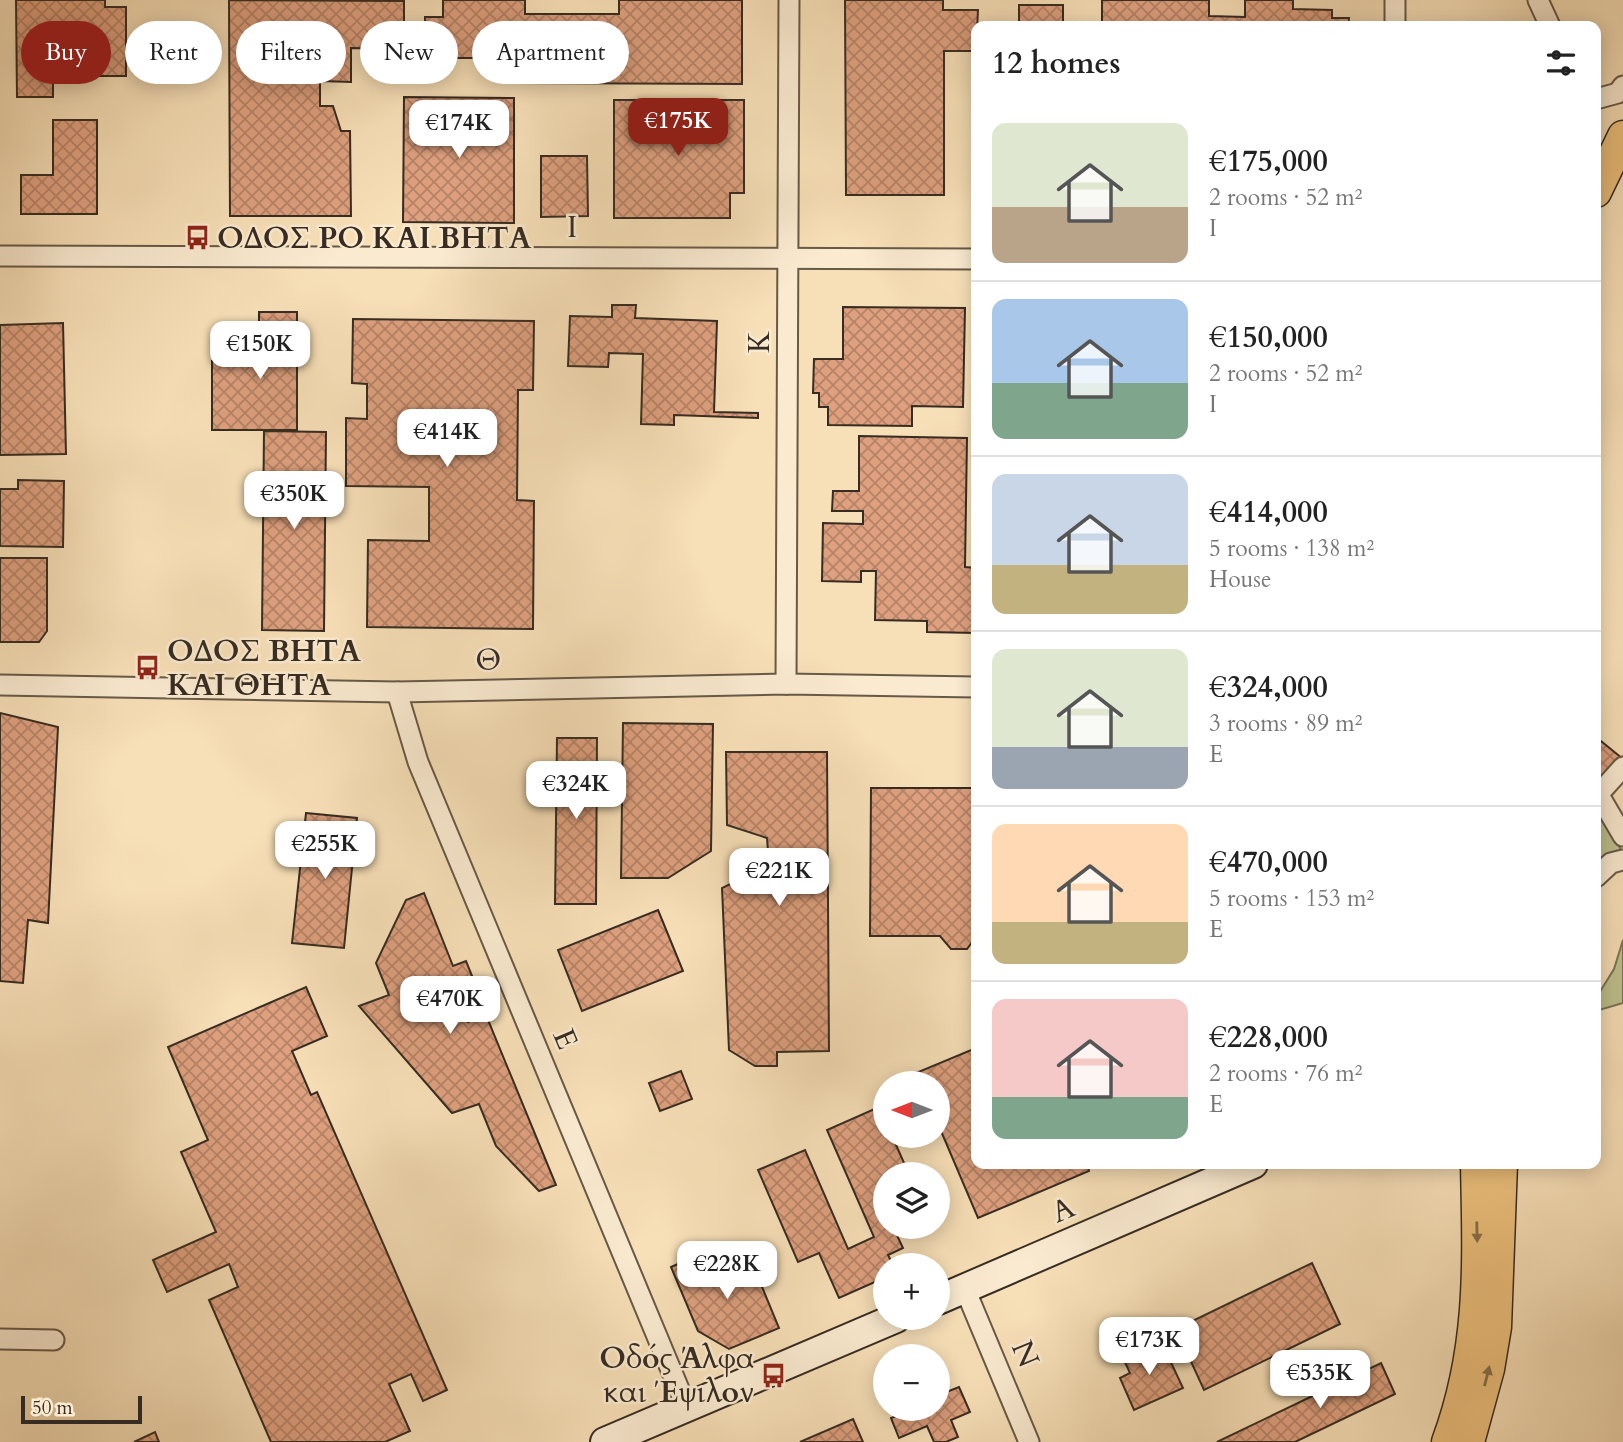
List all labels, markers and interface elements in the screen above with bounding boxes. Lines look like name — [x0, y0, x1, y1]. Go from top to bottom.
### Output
chip: Buy — [21, 21, 111, 84]
chip: Rent — [125, 21, 222, 84]
chip: Filters — [236, 21, 346, 84]
chip: New — [360, 21, 458, 84]
chip: Apartment — [472, 21, 629, 84]
text: 12 homes — [992, 43, 1121, 84]
icon: filters — [1542, 44, 1580, 82]
pin: €175K — [629, 99, 727, 158]
pin: €174K — [410, 100, 508, 160]
text: €175K — [644, 105, 712, 136]
text: €174K — [425, 107, 493, 138]
text: €175,000 — [1209, 141, 1328, 182]
icon: home — [1048, 151, 1132, 235]
text: 2 rooms · 52 m² — [1209, 182, 1362, 213]
street label: Ι — [567, 207, 577, 248]
text: Ι — [1209, 213, 1217, 244]
place label: ΟΔΟΣ ΡΟ ΚΑΙ ΒΗΤΑ — [217, 218, 532, 259]
bus stop icon: ΟΔΟΣ ΡΟ ΚΑΙ ΒΗΤΑ — [183, 224, 211, 252]
text: €150,000 — [1209, 317, 1328, 358]
pin: €150K — [211, 322, 309, 381]
icon: home — [1048, 327, 1132, 411]
text: €150K — [226, 328, 294, 359]
street label: Κ — [739, 330, 780, 353]
text: 2 rooms · 52 m² — [1209, 358, 1362, 389]
text: Ι — [1209, 389, 1217, 420]
pin: €414K — [398, 410, 496, 469]
text: €414K — [413, 416, 481, 447]
pin: €350K — [245, 472, 343, 531]
text: €350K — [260, 478, 328, 509]
text: €414,000 — [1209, 492, 1328, 533]
icon: home — [1048, 502, 1132, 586]
text: 5 rooms · 138 m² — [1209, 533, 1374, 564]
text: House — [1209, 564, 1271, 595]
place label: ΟΔΟΣ ΒΗΤΑ ΚΑΙ ΘΗΤΑ — [167, 631, 361, 706]
street label: Θ — [475, 639, 501, 681]
bus stop icon: ΟΔΟΣ ΒΗΤΑ ΚΑΙ ΘΗΤΑ — [133, 654, 161, 682]
text: €324,000 — [1209, 667, 1328, 708]
icon: home — [1048, 677, 1132, 761]
text: 3 rooms · 89 m² — [1209, 708, 1362, 739]
text: Ε — [1209, 739, 1223, 770]
pin: €324K — [527, 762, 625, 821]
text: €324K — [542, 768, 610, 799]
pin: €255K — [276, 822, 374, 881]
text: €255K — [291, 828, 359, 859]
text: €470,000 — [1209, 842, 1328, 883]
pin: €221K — [730, 848, 828, 908]
icon: home — [1048, 852, 1132, 936]
text: €221K — [745, 855, 813, 886]
text: 5 rooms · 153 m² — [1209, 883, 1374, 914]
text: Ε — [1209, 914, 1223, 945]
pin: €470K — [401, 976, 499, 1036]
text: €470K — [416, 983, 484, 1014]
text: €228,000 — [1209, 1017, 1328, 1058]
street label: Ε — [543, 1022, 587, 1056]
icon: home — [1048, 1027, 1132, 1111]
text: 2 rooms · 76 m² — [1209, 1058, 1362, 1089]
north arrow — [873, 1071, 950, 1148]
map controls — [873, 1071, 950, 1421]
text: Ε — [1209, 1089, 1223, 1120]
button: layers — [873, 1162, 950, 1239]
street label: Α — [1045, 1187, 1081, 1233]
one-way arrow — [1472, 1221, 1483, 1243]
pin: €228K — [678, 1242, 776, 1301]
text: €228K — [693, 1248, 761, 1279]
button: + — [873, 1253, 950, 1330]
pin: €173K — [1100, 1318, 1198, 1377]
text: €173K — [1115, 1324, 1183, 1355]
street label: Ν — [1001, 1334, 1049, 1374]
place label: Οδός Άλφα και Έψιλον — [599, 1338, 754, 1413]
button: − — [873, 1344, 950, 1421]
pin: €535K — [1271, 1350, 1369, 1410]
text: €535K — [1286, 1357, 1354, 1388]
bus stop icon: Οδός Άλφα και Έψιλον — [760, 1361, 788, 1389]
one-way arrow — [1482, 1365, 1493, 1387]
scale bar — [21, 1393, 142, 1425]
text: 50 m — [32, 1395, 73, 1421]

